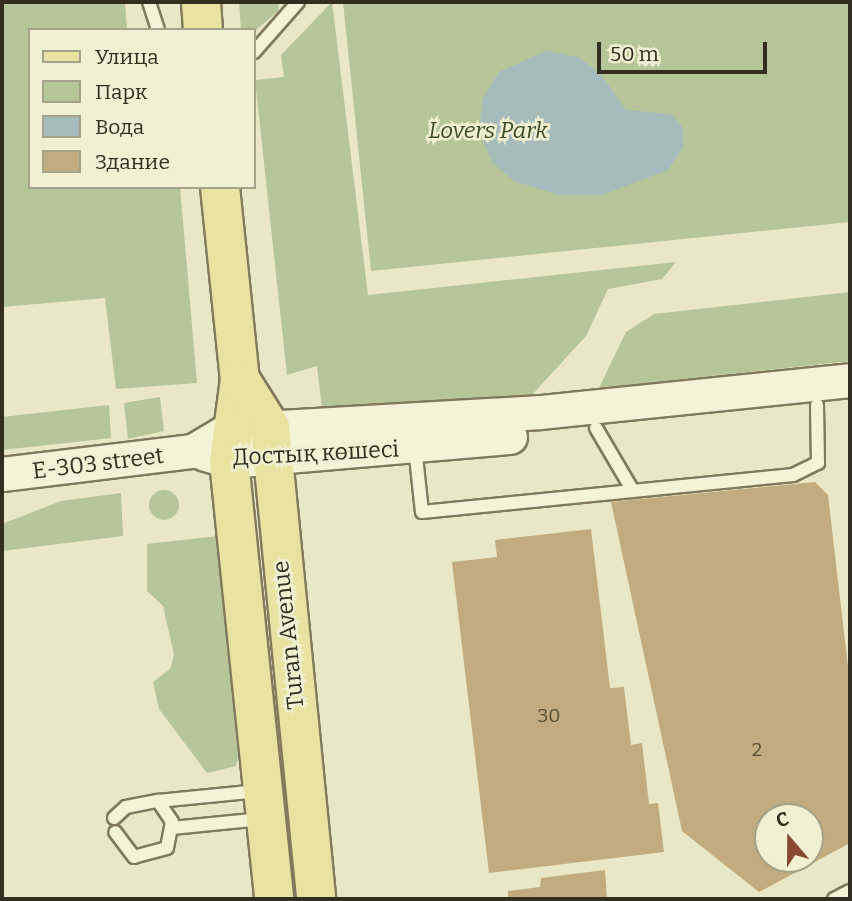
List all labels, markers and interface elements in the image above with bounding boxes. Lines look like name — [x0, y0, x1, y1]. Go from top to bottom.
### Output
legend — [28, 28, 256, 189]
scale bar — [600, 28, 770, 72]
text: 50 m — [610, 41, 659, 67]
text: Улица — [95, 44, 159, 70]
text: Парк — [95, 79, 147, 105]
text: Вода — [95, 114, 144, 140]
park label: Lovers Park — [428, 116, 548, 144]
text: Здание — [95, 149, 170, 175]
street label: Достық көшесі — [232, 435, 400, 471]
street label: E-303 street — [31, 441, 165, 485]
street label: Turan Avenue — [266, 559, 310, 711]
house number: 30 — [537, 705, 561, 727]
house number: 2 — [752, 739, 762, 761]
north arrow — [754, 803, 824, 873]
text: С — [773, 807, 792, 833]

